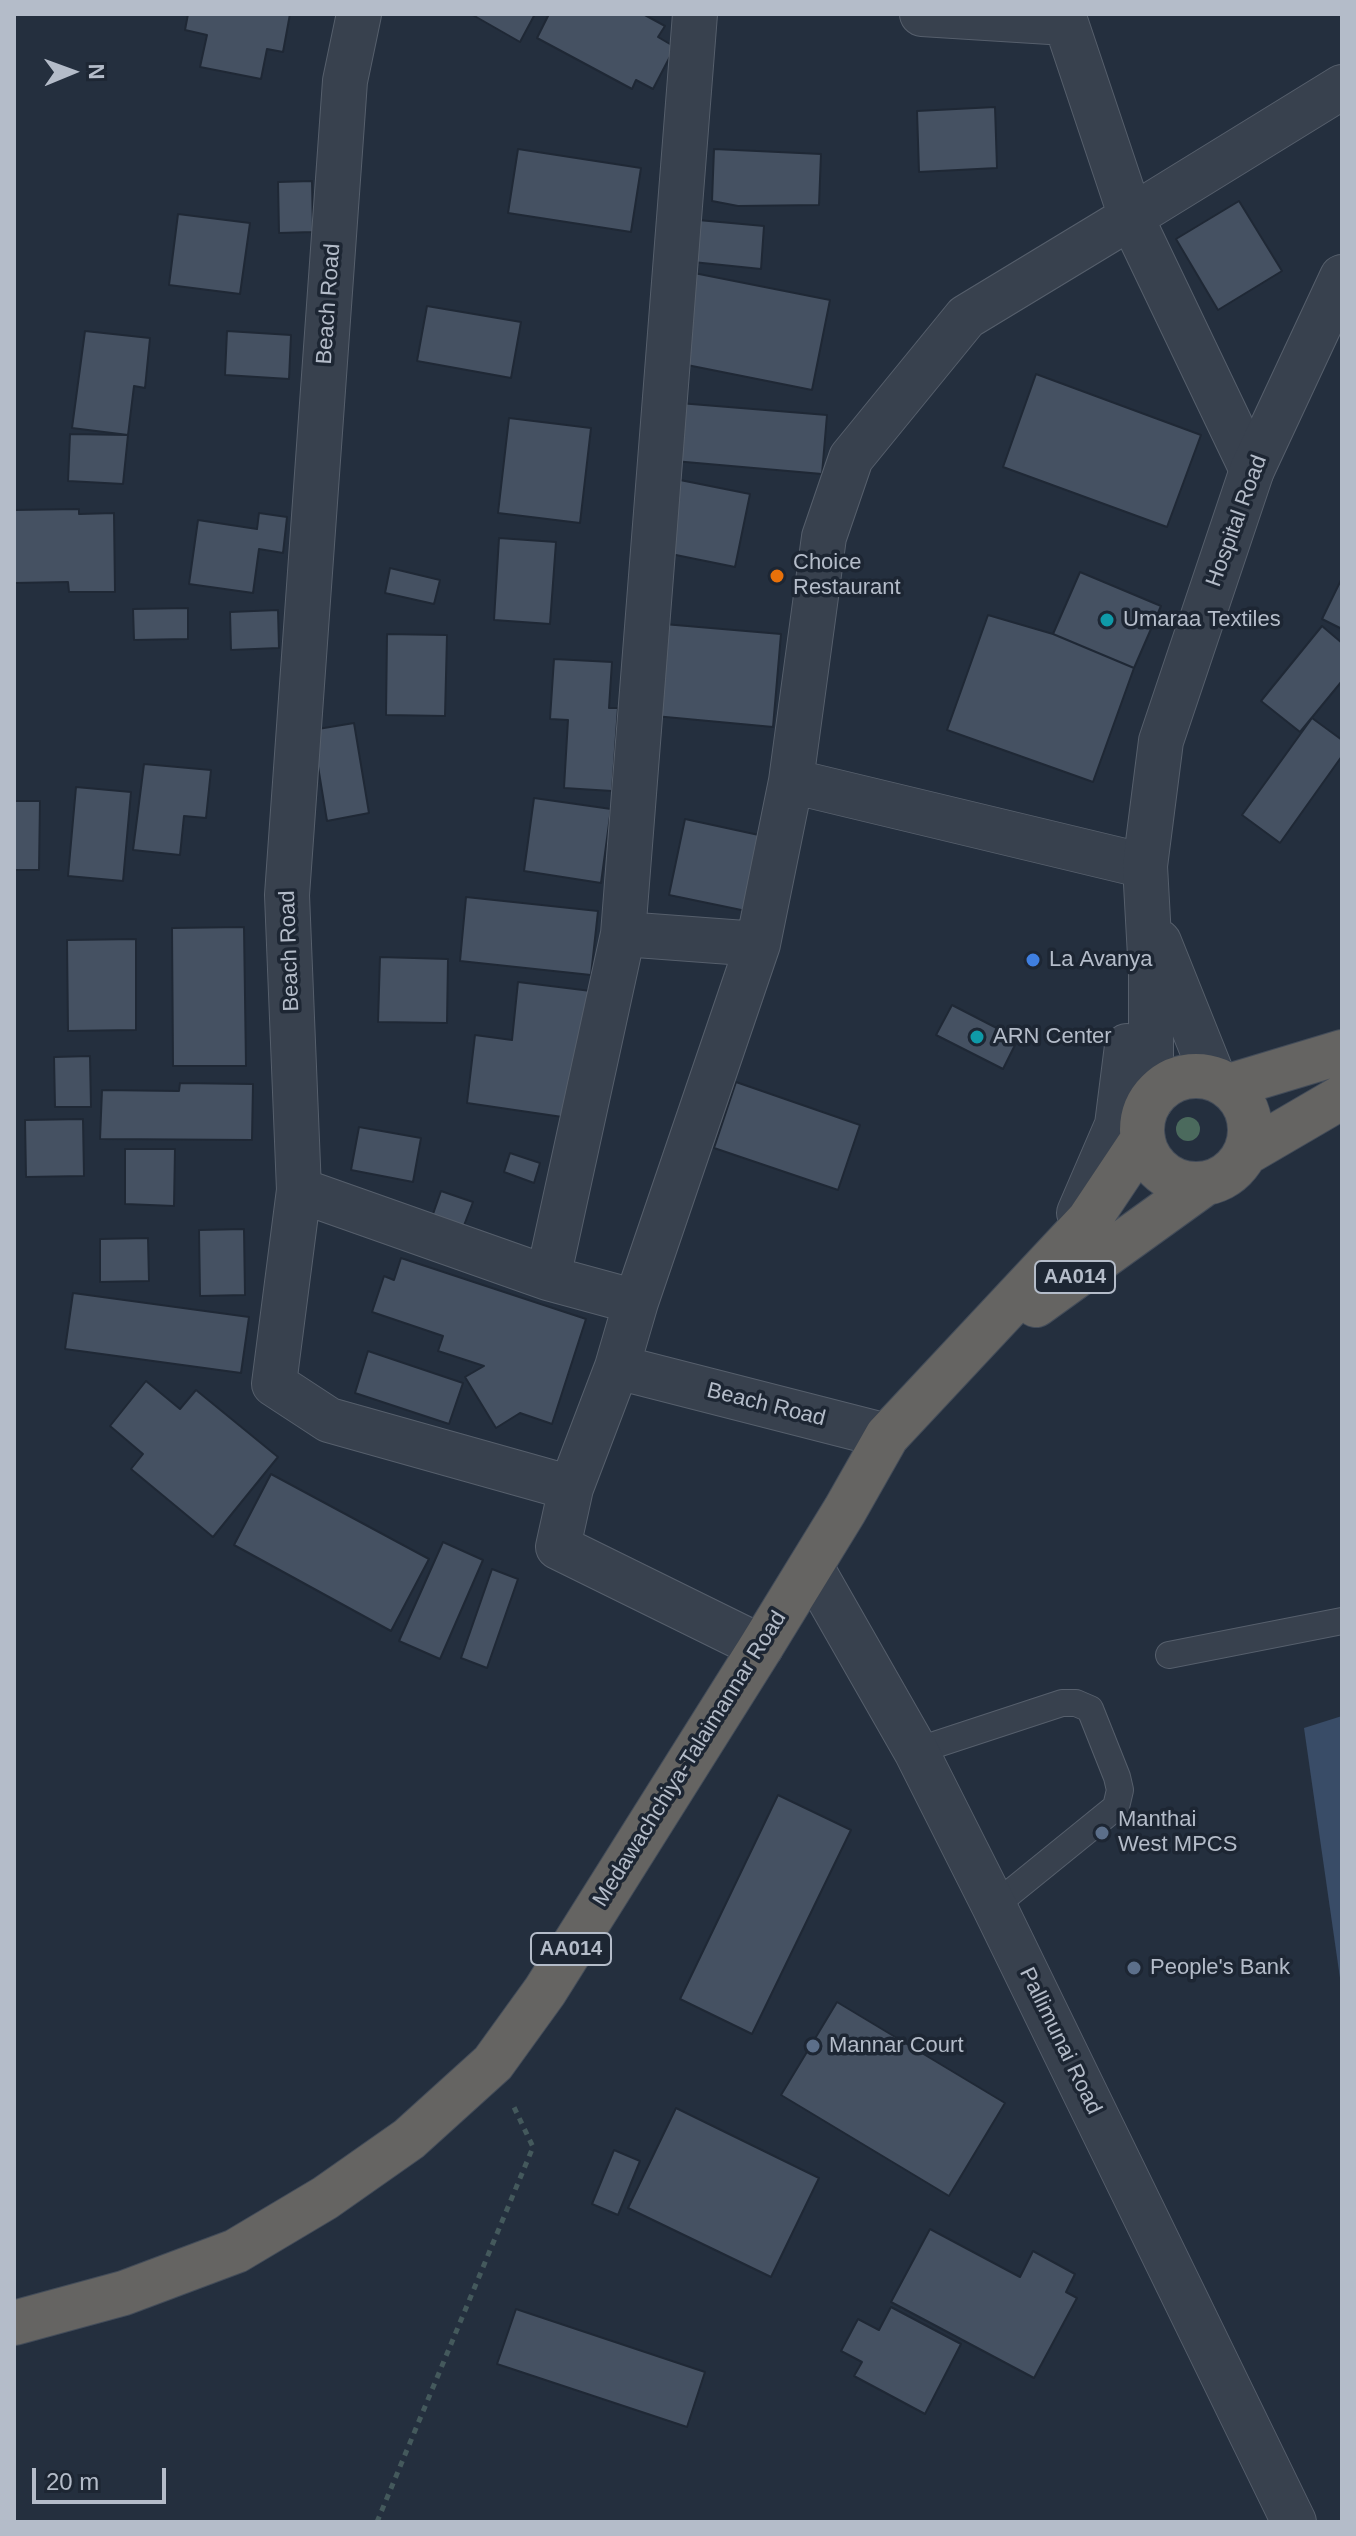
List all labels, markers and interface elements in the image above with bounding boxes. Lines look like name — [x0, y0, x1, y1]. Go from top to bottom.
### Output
north arrow — [32, 32, 112, 112]
text: N — [84, 63, 109, 80]
street label: Beach Road — [312, 243, 346, 365]
street label: Hospital Road — [1201, 452, 1273, 590]
place label: Choice Restaurant — [793, 550, 901, 602]
marker: Choice Restaurant — [768, 567, 786, 585]
place label: Umaraa Textiles — [1123, 607, 1281, 633]
marker: Umaraa Textiles — [1098, 611, 1116, 629]
street label: Beach Road — [275, 890, 305, 1012]
place label: La Avanya — [1049, 947, 1153, 973]
marker: La Avanya — [1024, 951, 1042, 969]
place label: ARN Center — [993, 1024, 1112, 1050]
marker: ARN Center — [968, 1028, 986, 1046]
road number: AA014 — [1035, 1261, 1115, 1293]
street label: Beach Road — [704, 1378, 828, 1432]
street label: Medawachchiya-Talaimannar Road — [588, 1606, 792, 1912]
place label: Manthai West MPCS — [1118, 1807, 1237, 1858]
marker: Manthai West MPCS — [1093, 1824, 1111, 1842]
road number: AA014 — [531, 1933, 611, 1965]
place label: People's Bank — [1150, 1955, 1290, 1981]
marker: People's Bank — [1125, 1959, 1143, 1977]
street label: Pallimunai Road — [1013, 1963, 1107, 2119]
place label: Mannar Court — [829, 2033, 964, 2059]
marker: Mannar Court — [804, 2037, 822, 2055]
scale bar — [36, 2452, 170, 2502]
text: 20 m — [46, 2468, 99, 2495]

